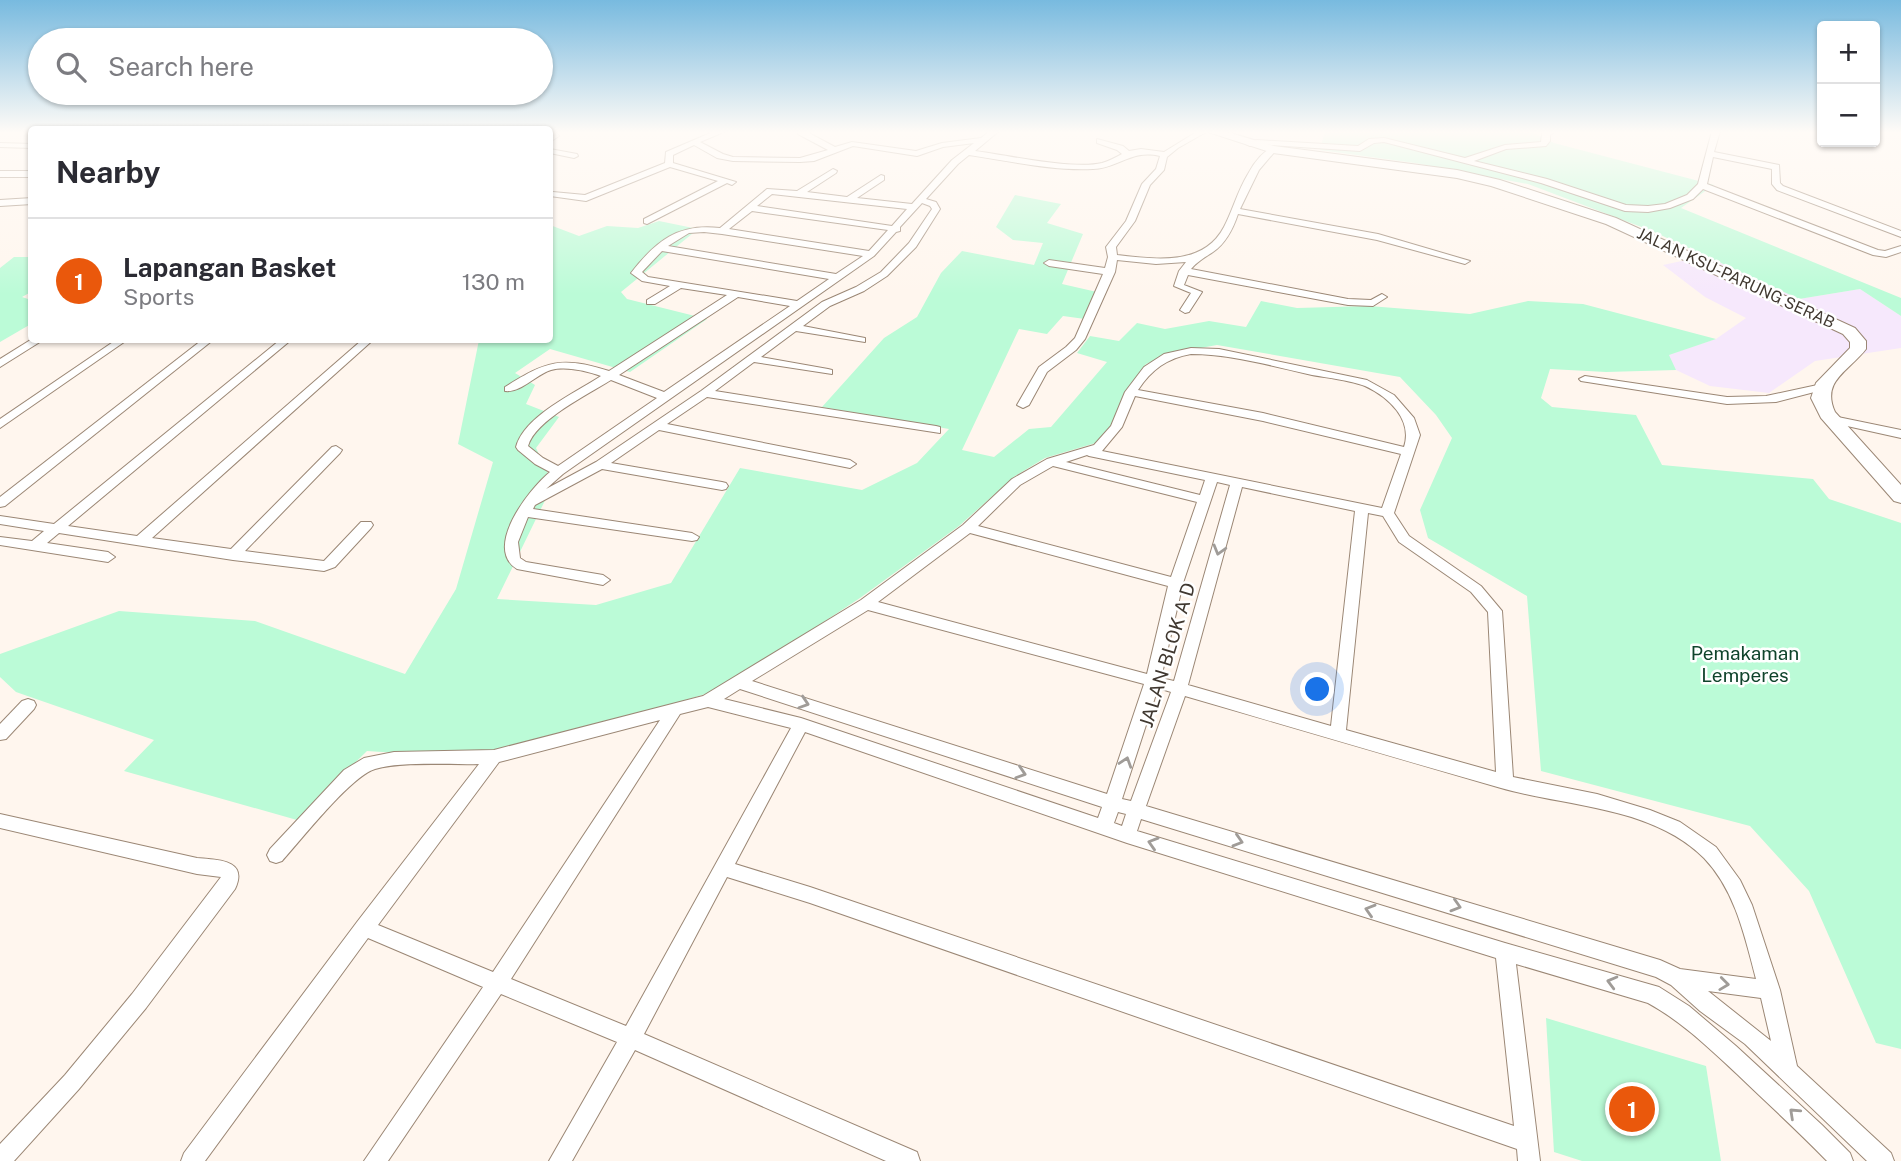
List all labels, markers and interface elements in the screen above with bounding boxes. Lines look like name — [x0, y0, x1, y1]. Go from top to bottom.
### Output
map controls — [1817, 21, 1880, 147]
button: + — [1817, 21, 1880, 84]
search box — [28, 28, 553, 105]
icon: search — [52, 48, 90, 86]
text: Search here — [108, 51, 254, 82]
button: − — [1817, 84, 1880, 147]
text: Nearby — [56, 154, 160, 190]
street label: JALAN KSU-PARUNG SERAB — [1634, 224, 1838, 332]
text: Lapangan Basket — [123, 252, 336, 283]
text: 1 — [74, 268, 84, 295]
text: 130 m — [462, 268, 525, 295]
text: Sports — [123, 283, 194, 310]
one-way arrow — [1212, 544, 1227, 556]
street label: JALAN BLOK A D — [1135, 580, 1199, 730]
park label: Pemakaman Lemperes — [1691, 642, 1799, 686]
your location — [1300, 672, 1334, 706]
one-way arrow — [798, 695, 810, 710]
one-way arrow — [1118, 757, 1132, 769]
one-way arrow — [1014, 765, 1026, 779]
one-way arrow — [1232, 832, 1244, 847]
one-way arrow — [1147, 836, 1159, 851]
one-way arrow — [1449, 898, 1461, 913]
one-way arrow — [1364, 904, 1376, 919]
one-way arrow — [1606, 976, 1618, 990]
one-way arrow — [1718, 976, 1730, 991]
pin: 1 — [1609, 1083, 1655, 1135]
one-way arrow — [1789, 1108, 1802, 1121]

